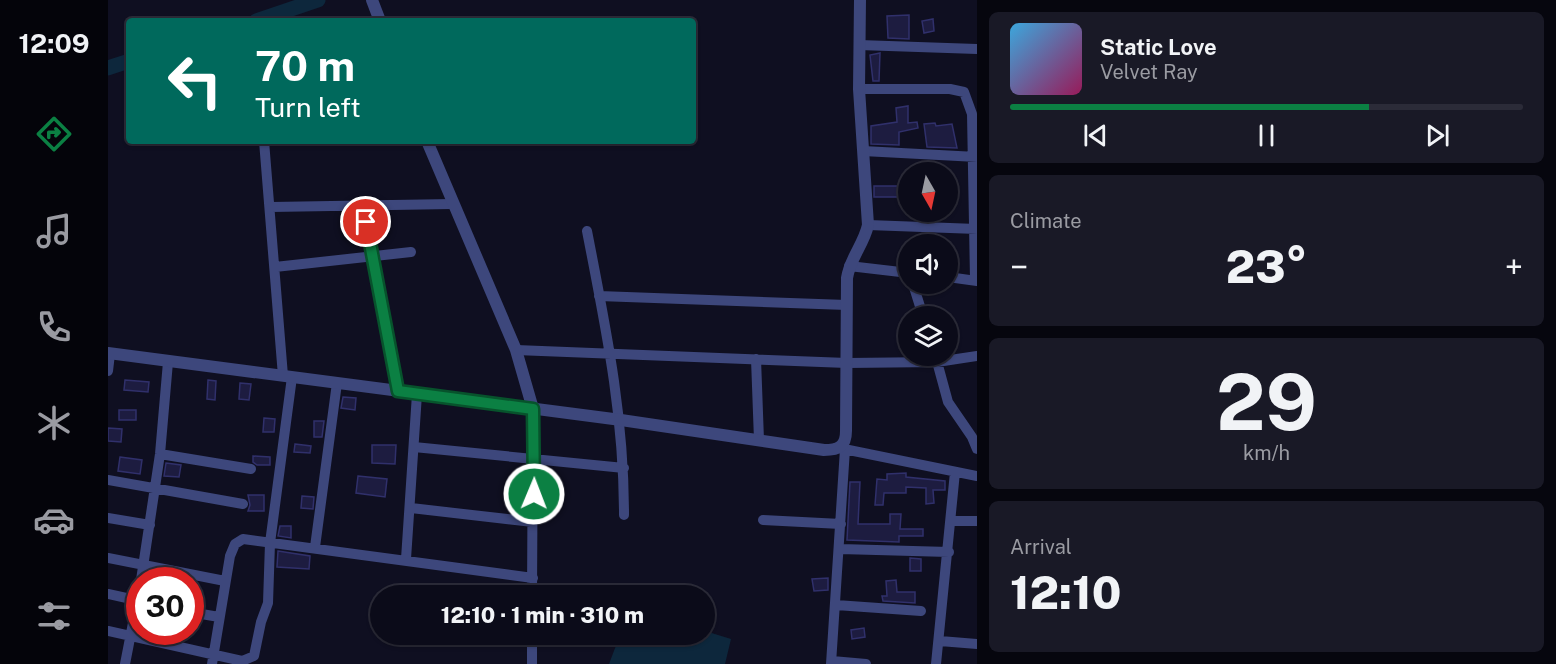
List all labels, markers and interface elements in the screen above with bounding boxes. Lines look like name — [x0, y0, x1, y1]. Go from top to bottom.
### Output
text: 12:09 — [18, 27, 90, 59]
text: Static Love — [1100, 34, 1217, 60]
text: 70 m — [255, 41, 355, 90]
icon: left — [156, 42, 234, 120]
text: Velvet Ray — [1100, 60, 1198, 84]
text: Turn left — [255, 91, 361, 123]
icon: directions — [33, 113, 75, 155]
icon: previous — [1079, 119, 1112, 152]
icon: pause — [1250, 119, 1283, 152]
icon: next — [1421, 119, 1454, 152]
north arrow — [898, 162, 958, 222]
map controls — [898, 162, 958, 366]
pin — [340, 196, 391, 247]
icon: arrive — [349, 205, 382, 238]
text: Climate — [1010, 209, 1082, 233]
icon: music — [33, 210, 75, 252]
button: sound — [898, 234, 958, 294]
text: 23° — [1226, 240, 1307, 293]
text: − — [1010, 248, 1028, 286]
text: + — [1505, 248, 1523, 286]
icon: phone — [33, 306, 75, 348]
button: layers — [898, 306, 958, 366]
text: 29 — [1216, 356, 1317, 448]
icon: climate — [33, 402, 75, 444]
text: km/h — [1243, 441, 1290, 465]
position arrow — [502, 462, 566, 526]
icon: car — [33, 499, 75, 541]
text: Arrival — [1010, 535, 1072, 559]
text: 12:10 — [1010, 566, 1122, 619]
speed limit sign: 30 — [126, 567, 204, 645]
icon: filters — [33, 595, 75, 637]
text: 12:10 · 1 min · 310 m — [441, 602, 644, 628]

